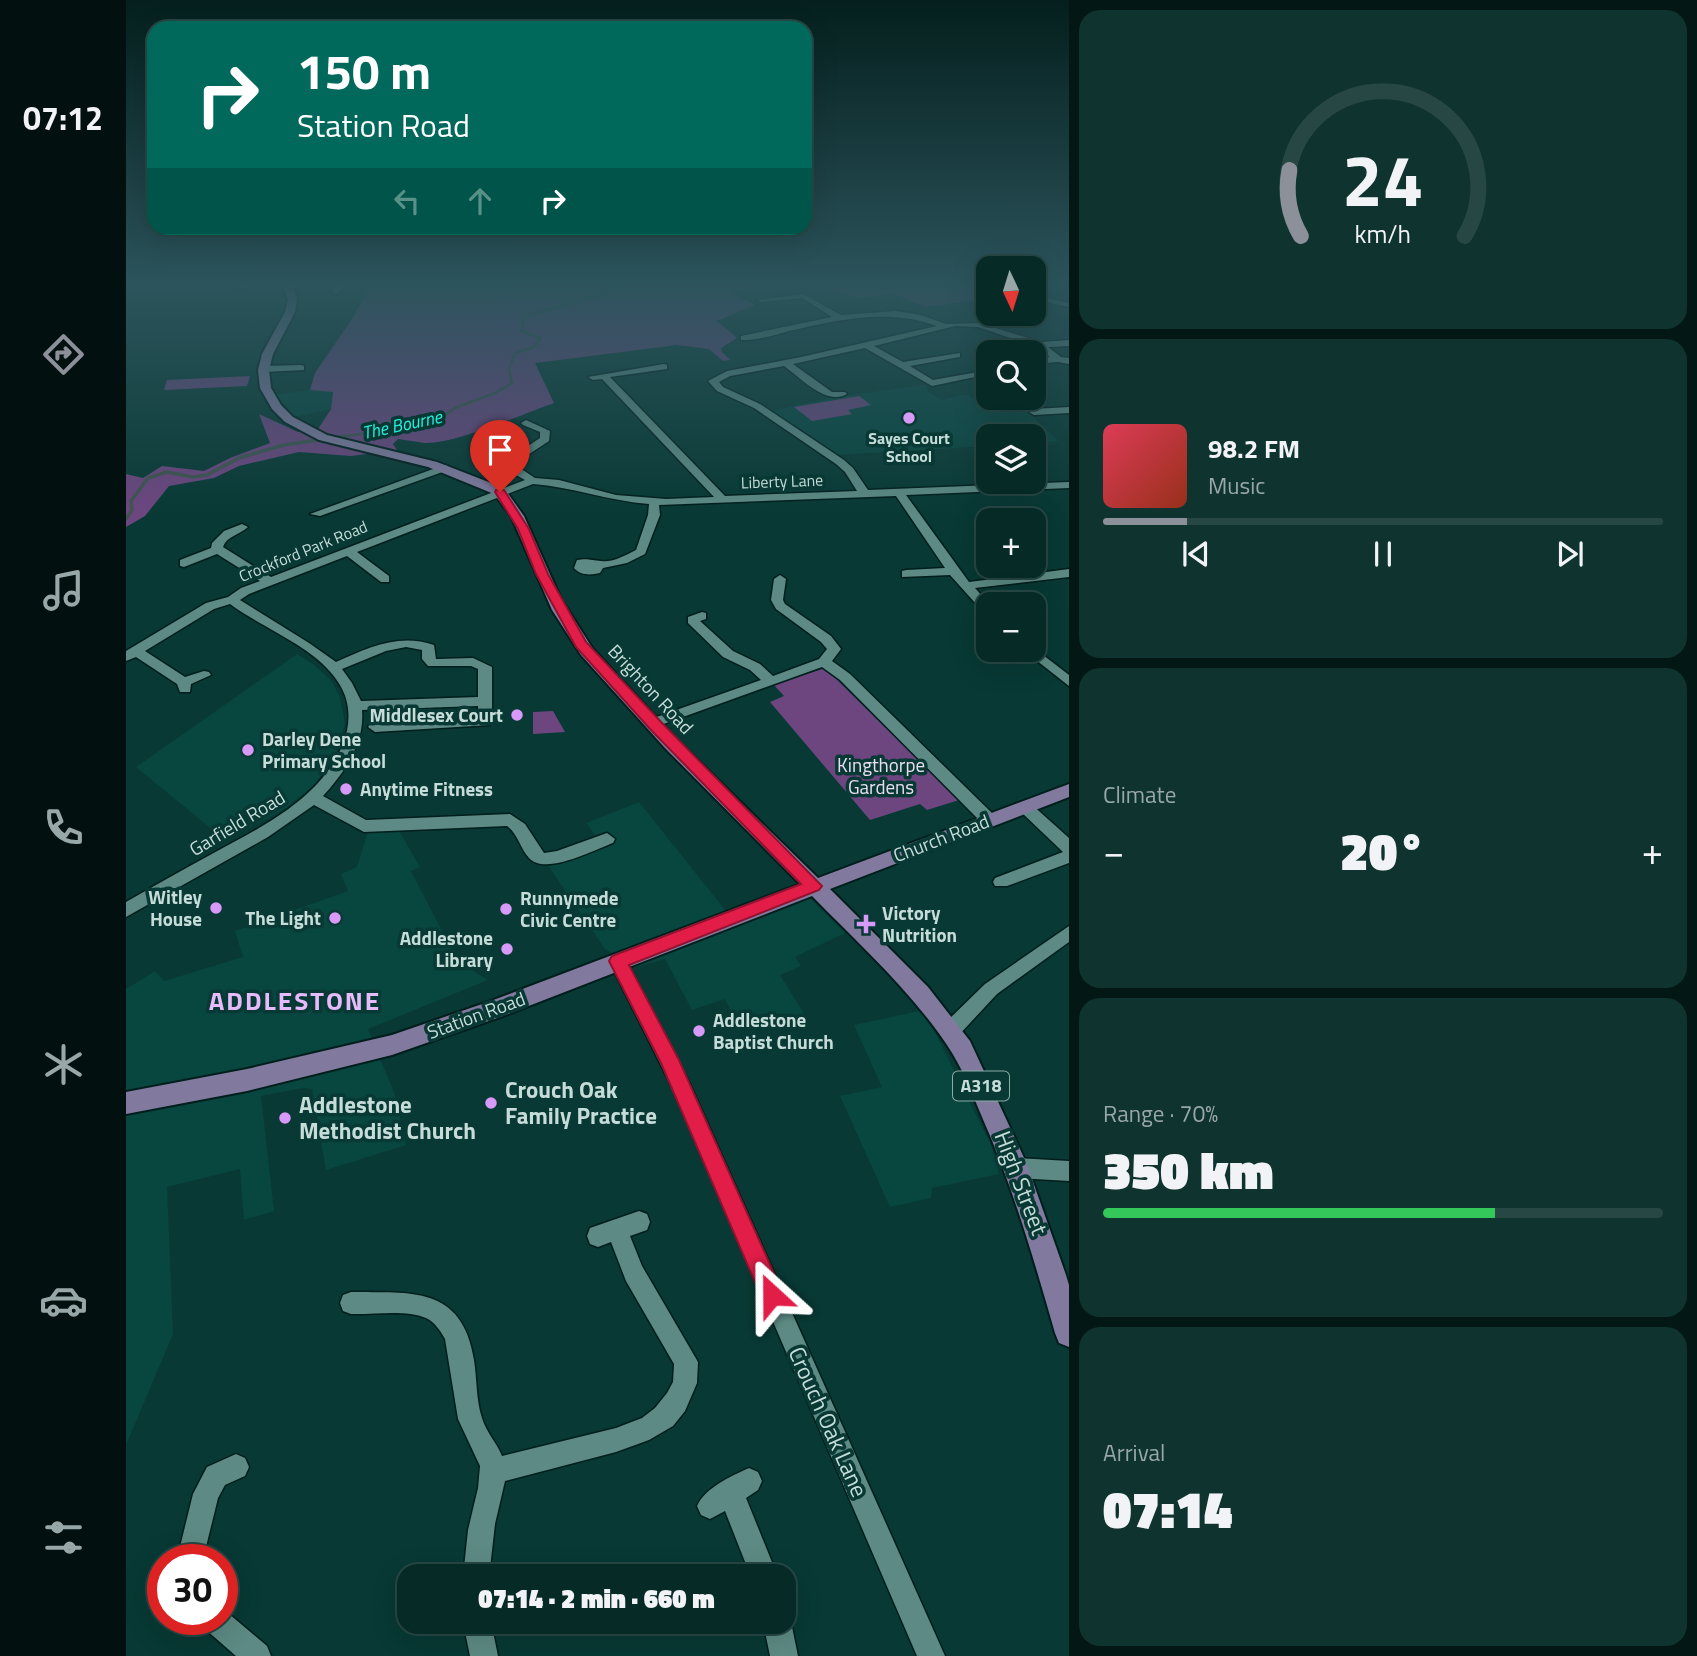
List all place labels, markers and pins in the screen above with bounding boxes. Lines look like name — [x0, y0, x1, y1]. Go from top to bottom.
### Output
marker: Sayes Court School — [901, 410, 917, 426]
pin — [470, 420, 530, 492]
place label: Sayes Court School — [868, 426, 950, 468]
place label: Middlesex Court — [370, 700, 503, 729]
marker: Middlesex Court — [509, 707, 525, 723]
place label: Darley Dene Primary School — [262, 724, 386, 775]
marker: Darley Dene Primary School — [240, 742, 256, 758]
place label: Anytime Fitness — [360, 774, 493, 803]
marker: Anytime Fitness — [338, 781, 354, 797]
place label: Witley House — [148, 882, 202, 933]
place label: Runnymede Civic Centre — [520, 883, 619, 934]
place label: Victory Nutrition — [882, 898, 957, 949]
marker: Witley House — [208, 900, 224, 916]
marker: Runnymede Civic Centre — [498, 901, 514, 917]
place label: The Light — [245, 903, 321, 932]
marker: The Light — [327, 910, 343, 926]
marker: Victory Nutrition — [856, 914, 876, 934]
place label: Addlestone Library — [400, 923, 493, 974]
marker: Addlestone Library — [499, 941, 515, 957]
place label: Addlestone Baptist Church — [713, 1005, 834, 1056]
marker: Addlestone Baptist Church — [691, 1023, 707, 1039]
place label: Crouch Oak Family Practice — [505, 1072, 657, 1133]
place label: Addlestone Methodist Church — [299, 1087, 476, 1148]
marker: Crouch Oak Family Practice — [483, 1095, 499, 1111]
marker: Addlestone Methodist Church — [277, 1110, 293, 1126]

